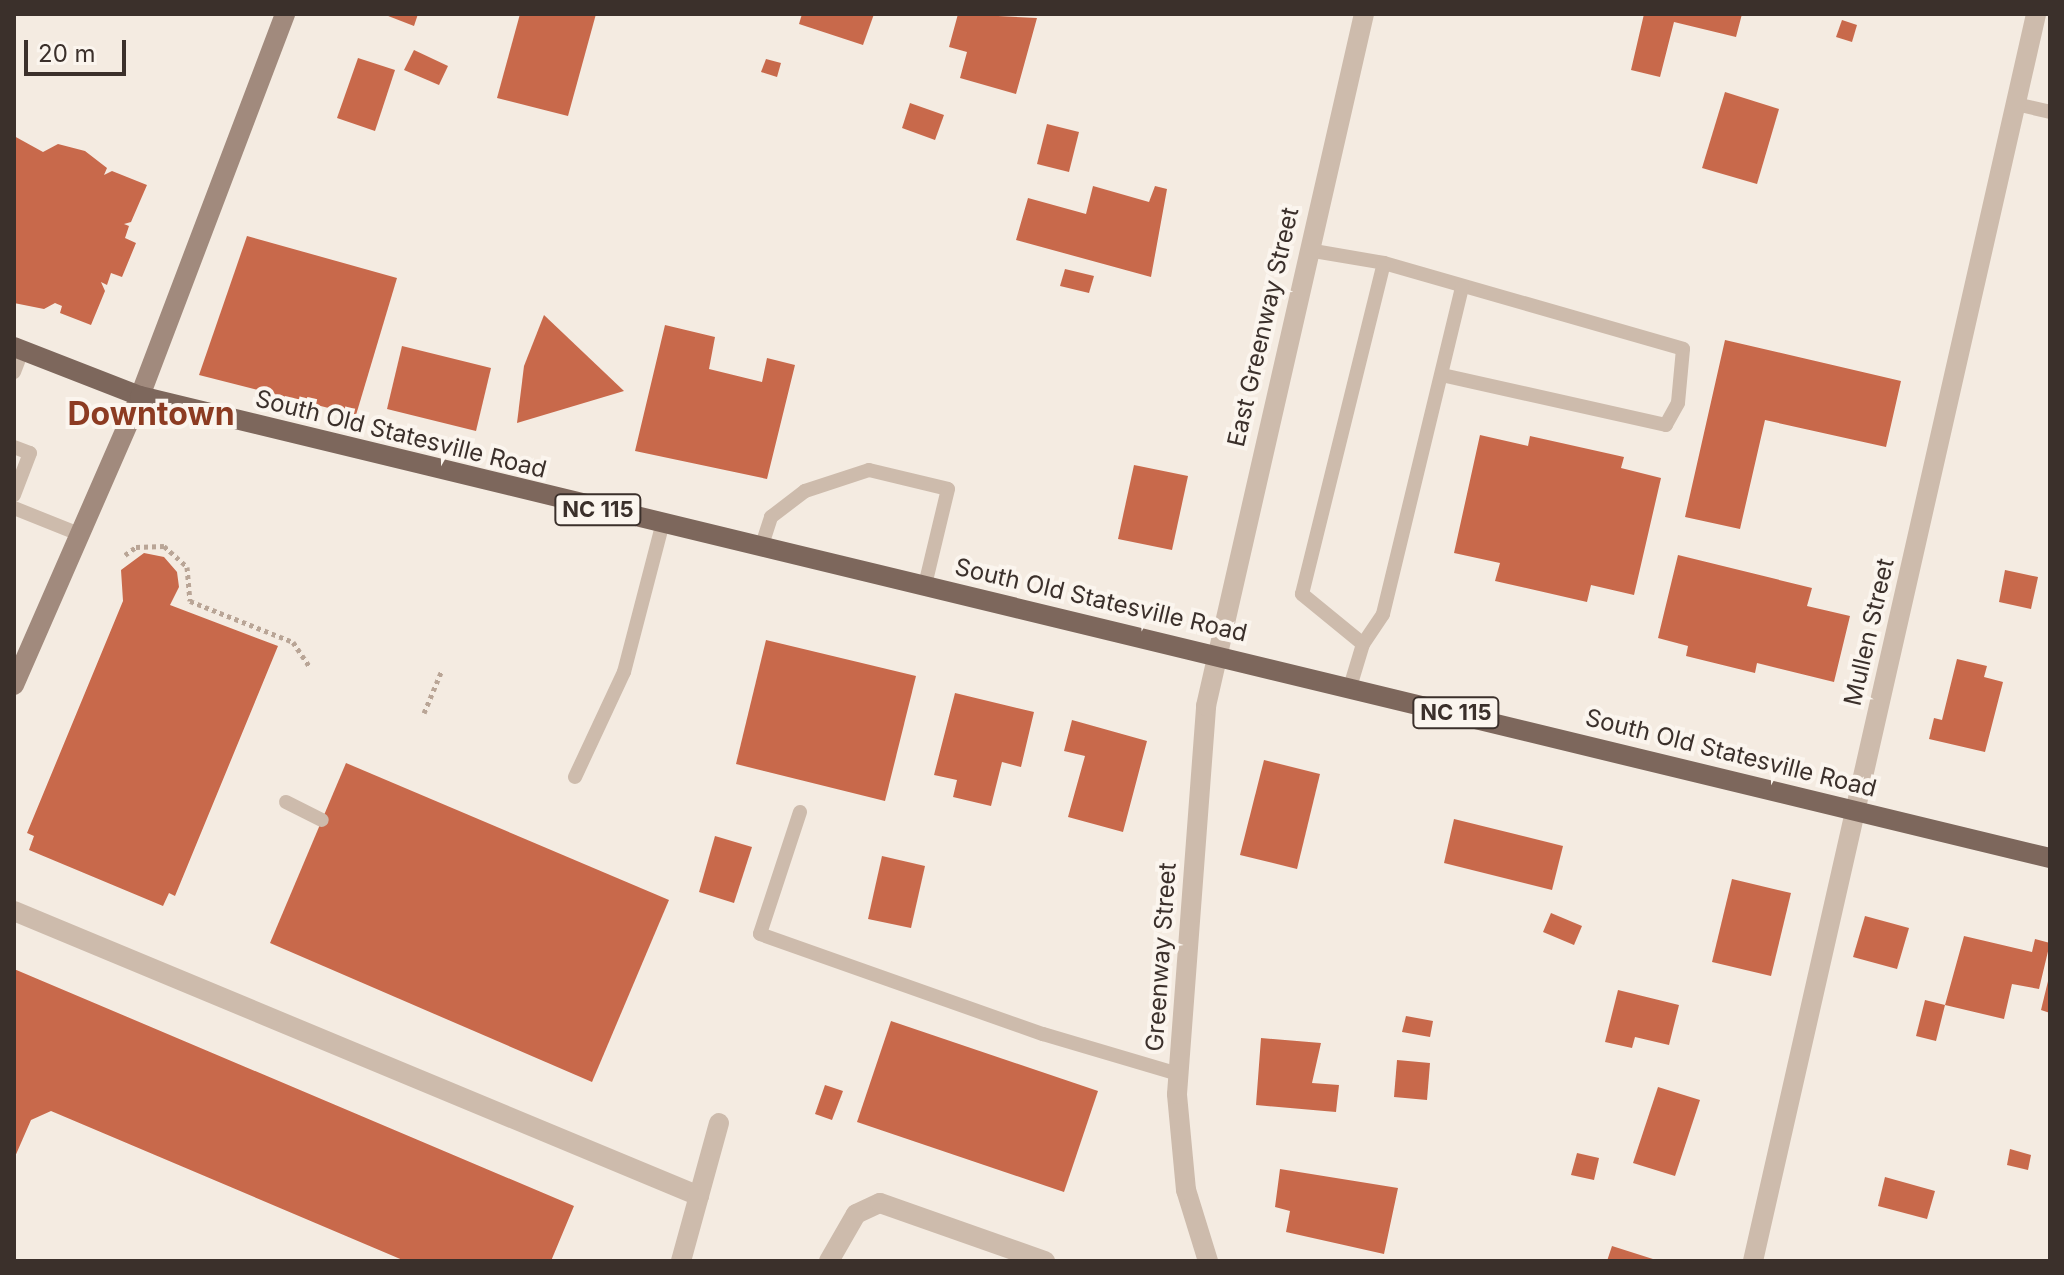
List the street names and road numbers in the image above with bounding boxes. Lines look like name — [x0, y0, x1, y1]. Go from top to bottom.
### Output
street label: East Greenway Street — [1221, 205, 1305, 449]
street label: South Old Statesville Road — [252, 384, 550, 484]
road number: NC 115 — [554, 492, 642, 528]
street label: South Old Statesville Road — [952, 552, 1250, 648]
street label: Mullen Street — [1838, 556, 1900, 708]
road number: NC 115 — [1412, 695, 1500, 731]
street label: South Old Statesville Road — [1582, 703, 1880, 803]
street label: Greenway Street — [1140, 862, 1182, 1052]

